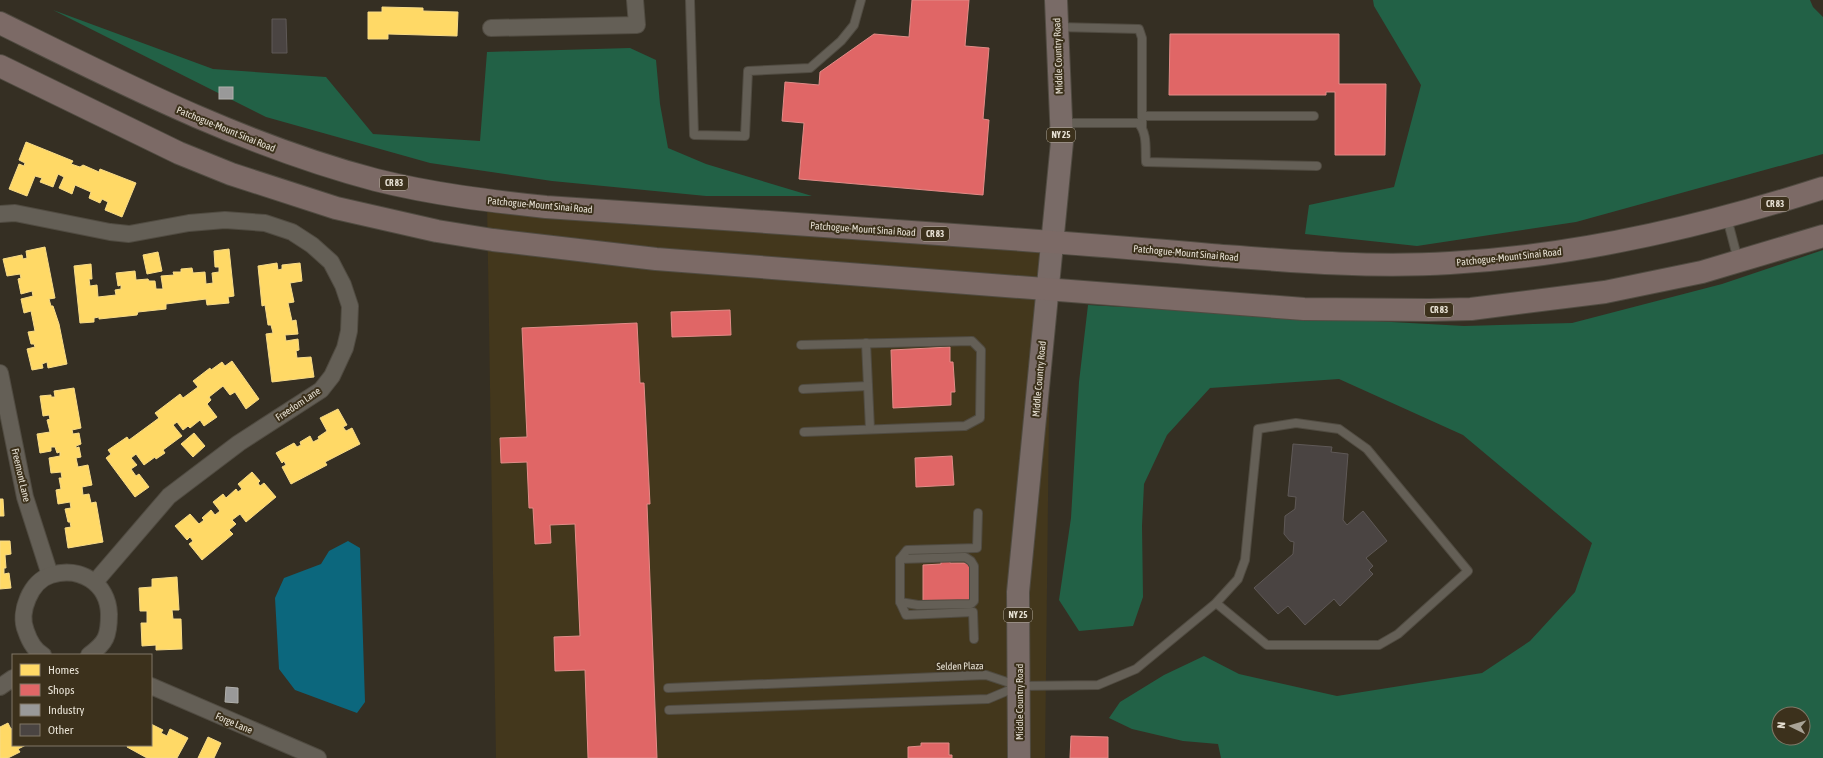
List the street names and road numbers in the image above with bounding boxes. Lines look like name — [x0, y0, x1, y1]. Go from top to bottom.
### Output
street label: Middle Country Road — [1051, 17, 1065, 94]
street label: Patchogue-Mount Sinai Road — [175, 104, 277, 154]
road number: NY 25 — [1047, 128, 1075, 142]
road number: CR 83 — [380, 176, 408, 190]
street label: Patchogue-Mount Sinai Road — [487, 195, 593, 215]
road number: CR 83 — [1761, 197, 1789, 211]
street label: Patchogue-Mount Sinai Road — [810, 220, 916, 238]
road number: CR 83 — [921, 227, 949, 241]
street label: Patchogue-Mount Sinai Road — [1133, 243, 1239, 263]
street label: Patchogue-Mount Sinai Road — [1456, 246, 1562, 268]
road number: CR 83 — [1425, 303, 1453, 317]
street label: Middle Country Road — [1030, 340, 1048, 417]
street label: Freedom Lane — [273, 385, 323, 423]
street label: Freemont Lane — [9, 447, 33, 503]
road number: NY 25 — [1004, 608, 1032, 622]
street label: Selden Plaza — [936, 660, 984, 672]
street label: Middle Country Road — [1014, 664, 1025, 740]
street label: Forge Lane — [214, 710, 255, 736]

